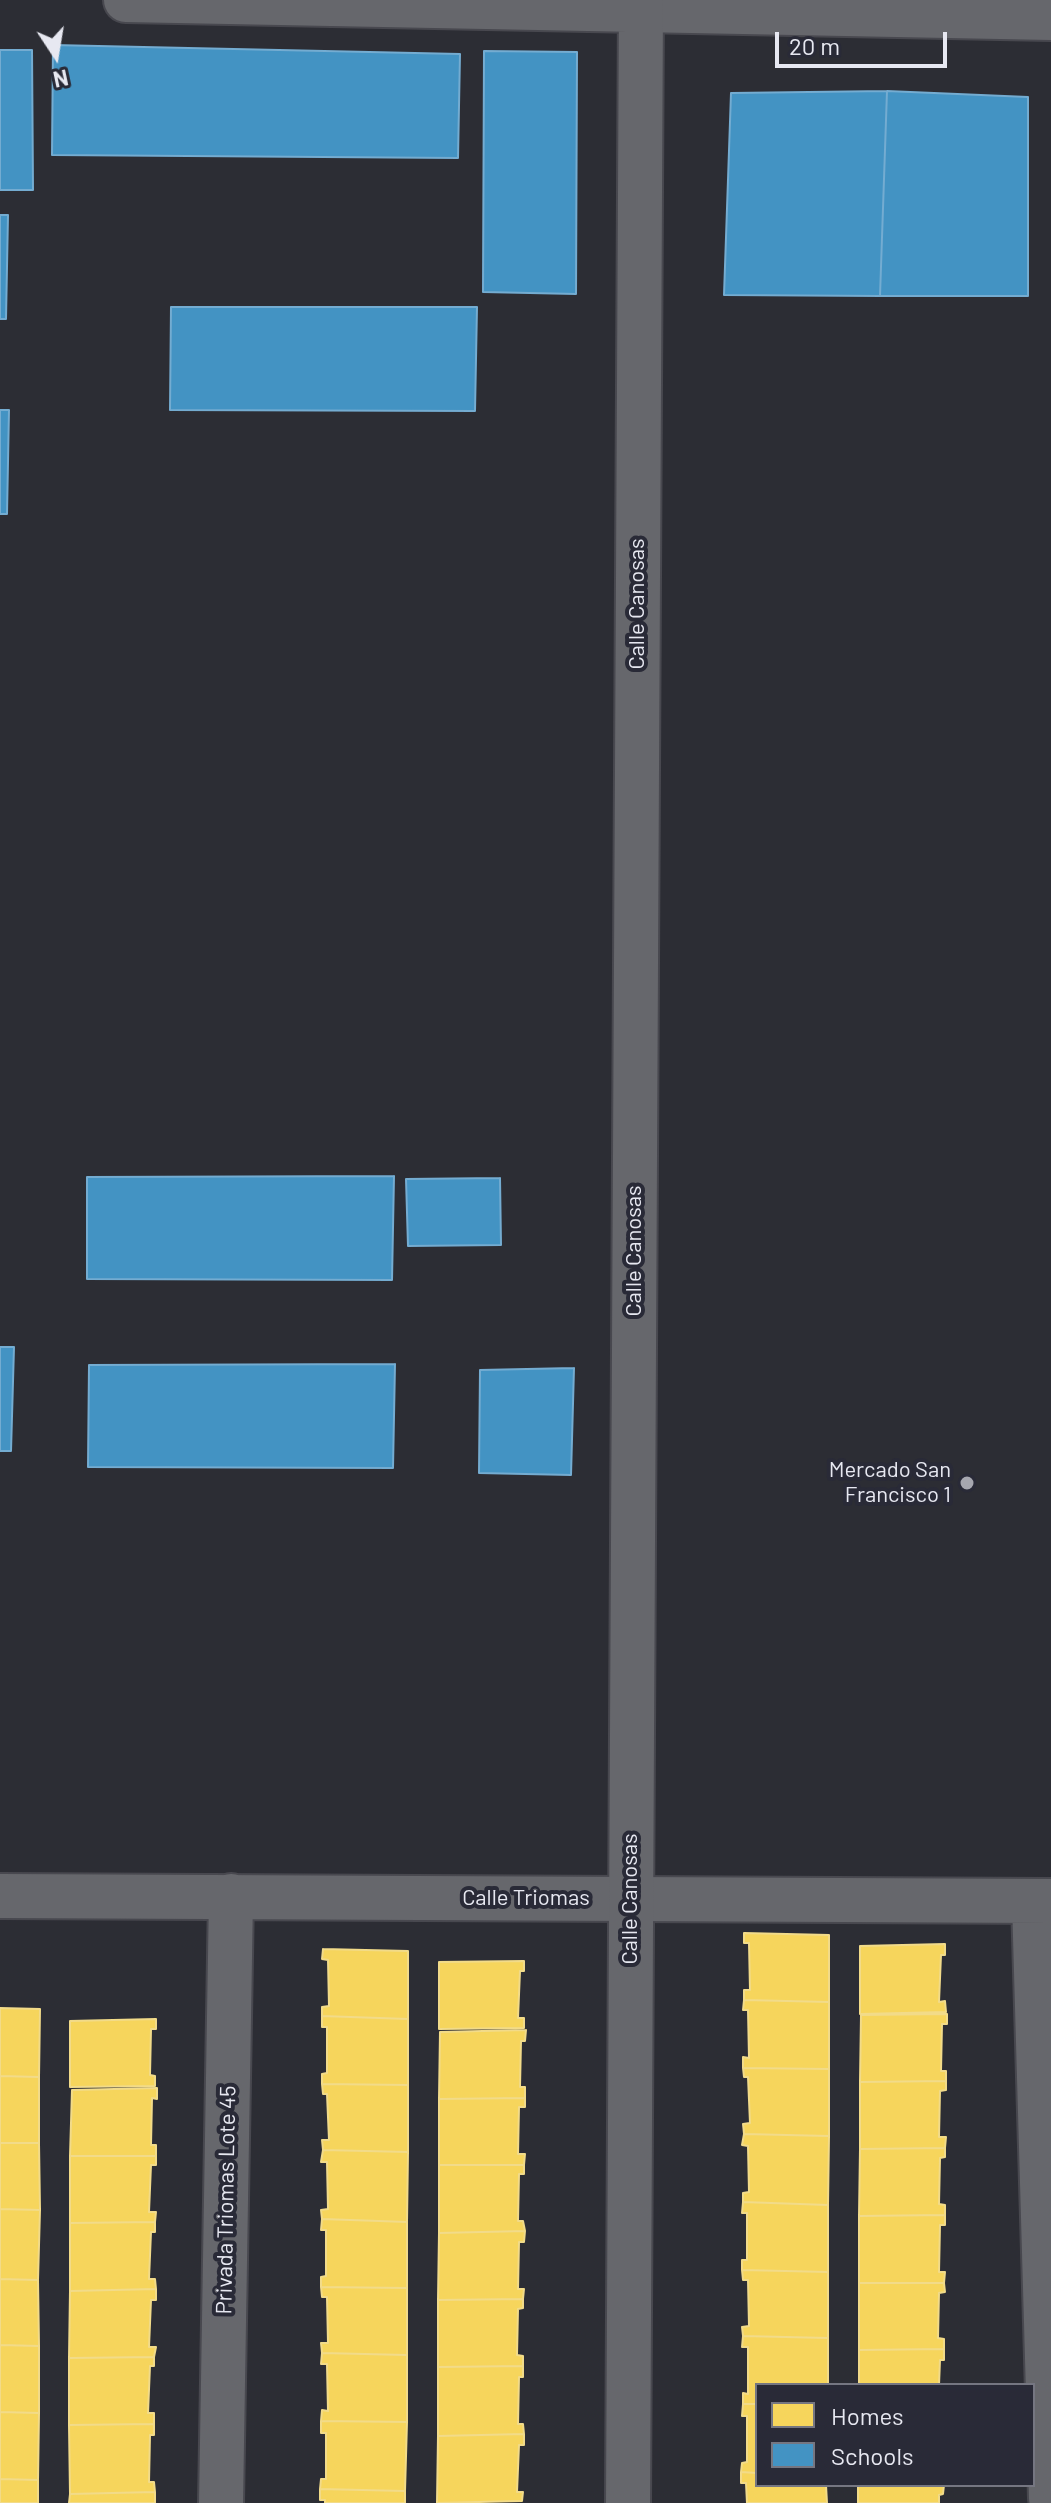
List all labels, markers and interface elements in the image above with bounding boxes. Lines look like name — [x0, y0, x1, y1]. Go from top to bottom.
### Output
north arrow — [16, 16, 96, 96]
scale bar — [779, 16, 951, 66]
text: 20 m — [789, 31, 840, 60]
text: N — [51, 65, 71, 94]
street label: Calle Canosas — [624, 538, 650, 670]
street label: Calle Canosas — [621, 1185, 647, 1317]
place label: Mercado San Francisco 1 — [829, 1457, 951, 1508]
marker: Mercado San Francisco 1 — [958, 1474, 976, 1492]
street label: Calle Canosas — [617, 1833, 643, 1965]
street label: Calle Triomas — [462, 1885, 590, 1911]
street label: Privada Triomas Lote 45 — [211, 2085, 241, 2315]
legend — [755, 2383, 1035, 2487]
text: Homes — [831, 2401, 904, 2430]
text: Schools — [831, 2441, 914, 2470]

